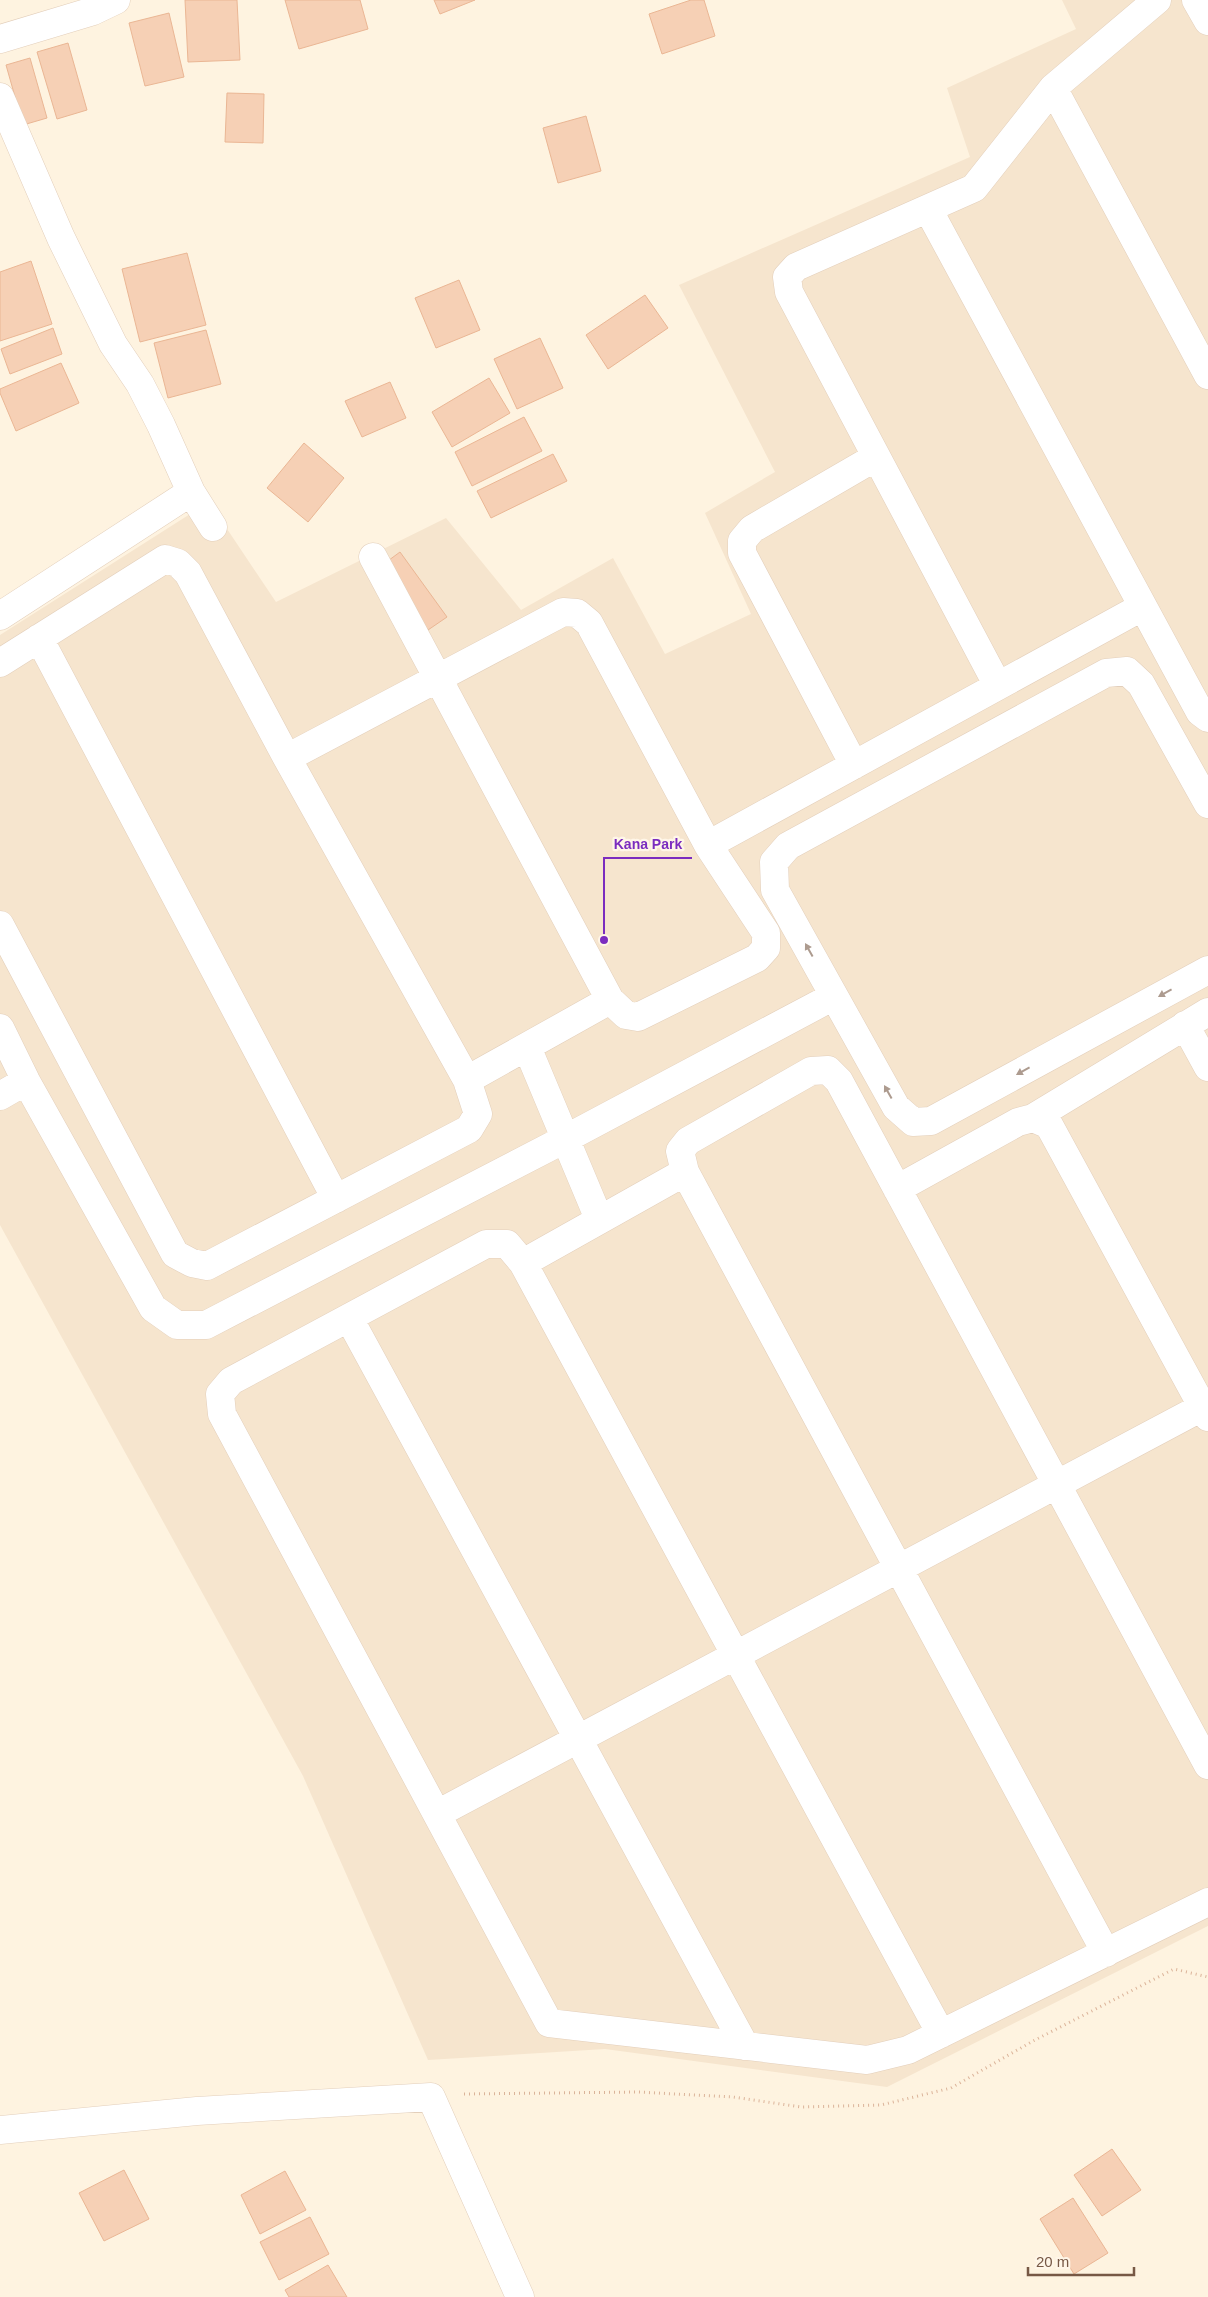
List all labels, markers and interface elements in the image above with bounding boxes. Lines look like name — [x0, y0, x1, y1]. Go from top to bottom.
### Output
callout: Kana Park — [604, 829, 692, 858]
text: Kana Park — [614, 836, 682, 852]
one-way arrow — [804, 944, 813, 957]
one-way arrow — [1158, 989, 1173, 997]
one-way arrow — [1015, 1067, 1030, 1075]
one-way arrow — [883, 1086, 892, 1099]
scale bar — [1028, 2244, 1134, 2276]
text: 20 m — [1036, 2253, 1069, 2270]

